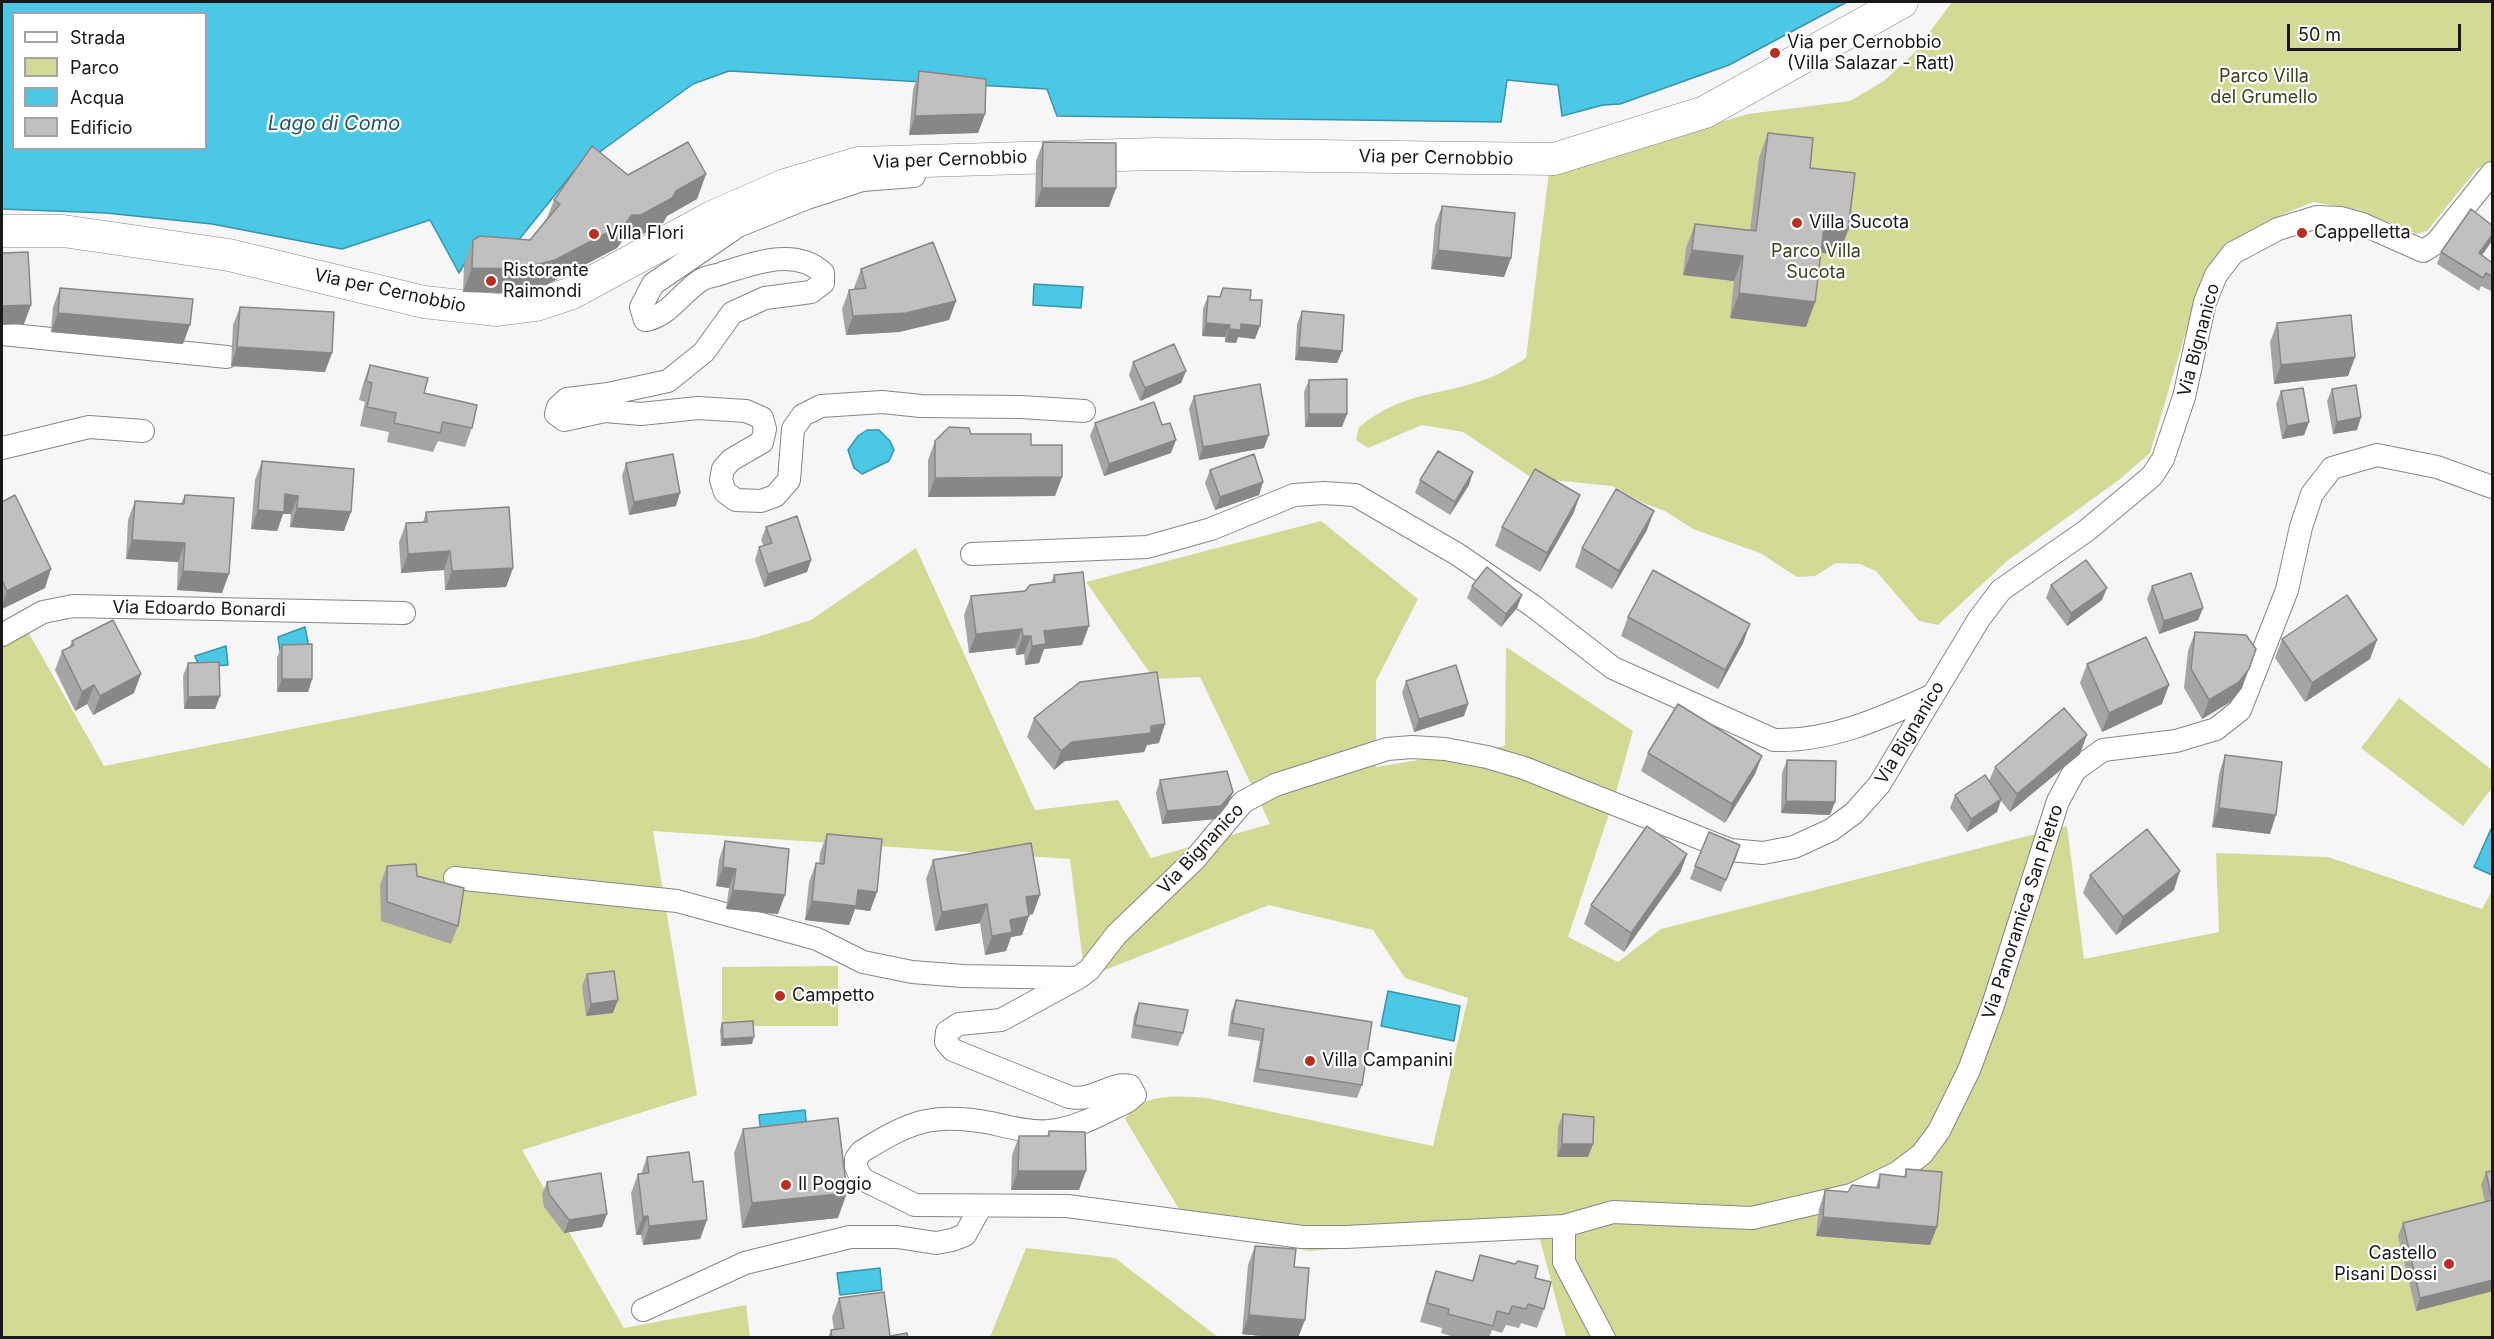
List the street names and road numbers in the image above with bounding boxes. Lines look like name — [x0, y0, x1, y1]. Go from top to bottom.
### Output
street label: Via per Cernobbio — [1359, 146, 1513, 170]
street label: Via per Cernobbio — [872, 147, 1028, 173]
street label: Via per Cernobbio — [312, 264, 468, 318]
street label: Via Bignanico — [2174, 281, 2224, 399]
street label: Via Edoardo Bonardi — [112, 597, 286, 621]
street label: Via Bignanico — [1871, 678, 1949, 788]
street label: Via Bignanico — [1154, 799, 1248, 899]
street label: Via Panoramica San Pietro — [1978, 802, 2068, 1022]

